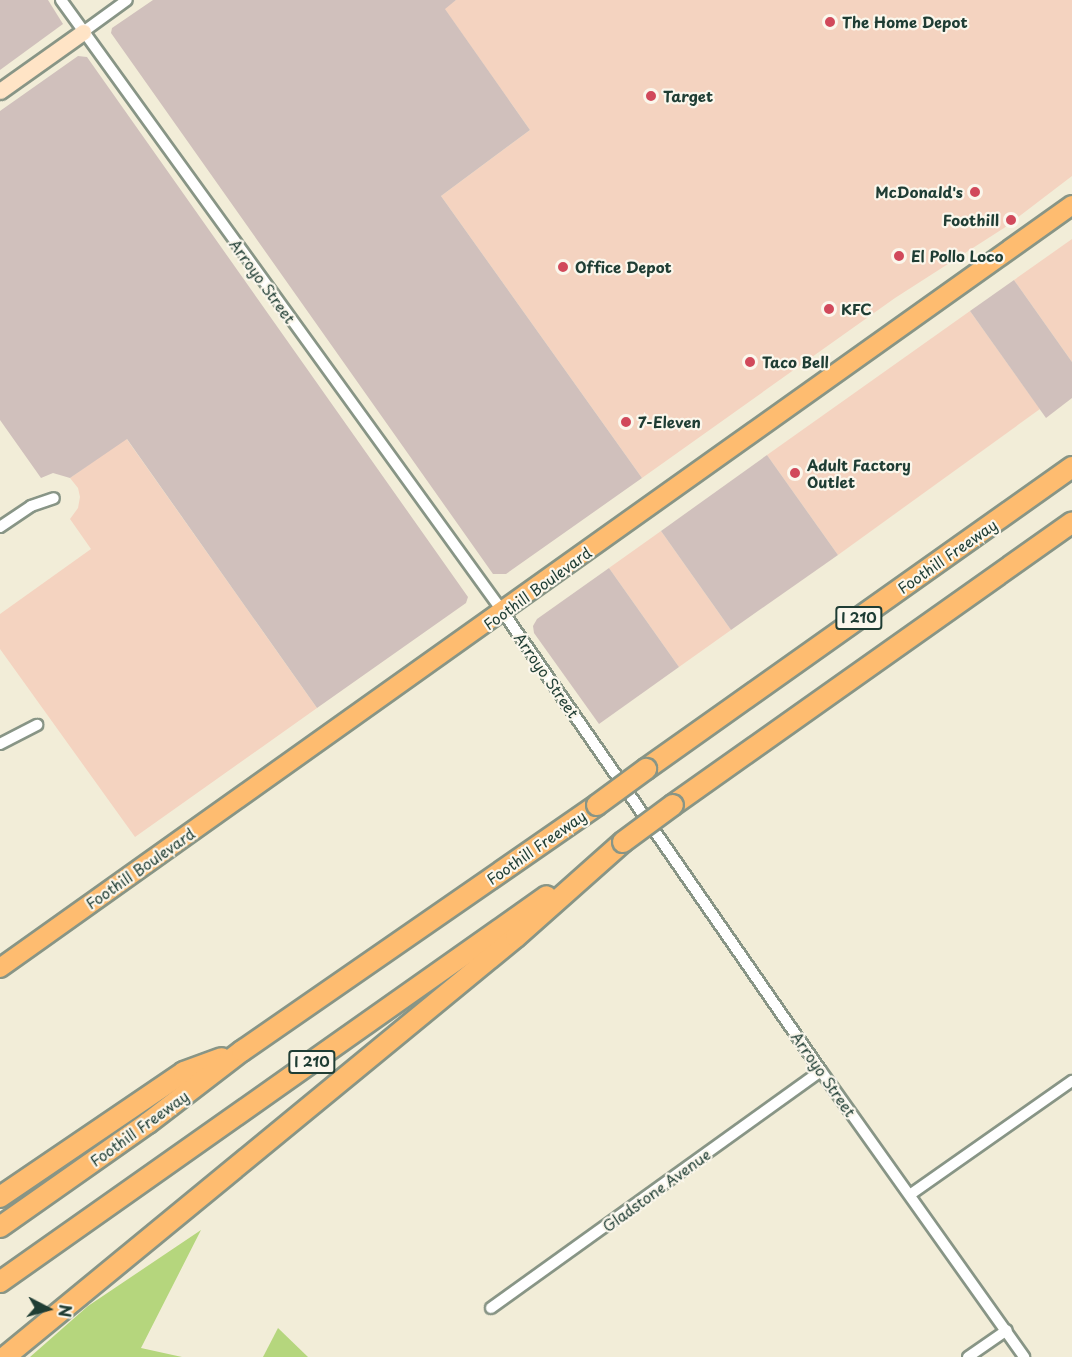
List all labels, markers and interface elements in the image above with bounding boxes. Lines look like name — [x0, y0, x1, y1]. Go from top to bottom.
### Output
place label: The Home Depot — [842, 13, 968, 31]
marker: The Home Depot — [823, 15, 837, 29]
place label: Target — [663, 87, 713, 105]
marker: Target — [644, 89, 658, 103]
place label: McDonald's — [875, 183, 963, 201]
marker: McDonald's — [968, 185, 982, 199]
place label: Foothill — [943, 211, 999, 229]
marker: Foothill — [1004, 213, 1018, 227]
street label: Arroyo Street — [226, 235, 300, 327]
place label: El Pollo Loco — [911, 247, 1004, 265]
marker: El Pollo Loco — [892, 249, 906, 263]
place label: Office Depot — [575, 258, 673, 276]
marker: Office Depot — [556, 260, 570, 274]
place label: KFC — [841, 300, 872, 318]
marker: KFC — [822, 302, 836, 316]
place label: Taco Bell — [762, 353, 830, 371]
marker: Taco Bell — [743, 355, 757, 369]
place label: 7-Eleven — [638, 413, 701, 431]
marker: 7-Eleven — [619, 415, 633, 429]
place label: Adult Factory Outlet — [807, 455, 912, 490]
marker: Adult Factory Outlet — [788, 466, 802, 480]
street label: Foothill Freeway — [893, 515, 1001, 597]
street label: Foothill Boulevard — [480, 543, 594, 633]
road number: I 210 — [835, 607, 883, 629]
street label: Arroyo Street — [511, 629, 583, 721]
street label: Foothill Freeway — [482, 806, 590, 888]
street label: Foothill Boulevard — [82, 824, 198, 912]
street label: Arroyo Street — [788, 1028, 860, 1120]
road number: I 210 — [288, 1051, 336, 1073]
street label: Foothill Freeway — [86, 1086, 192, 1170]
street label: Gladstone Avenue — [599, 1145, 713, 1235]
north arrow — [18, 1279, 78, 1339]
text: N — [53, 1303, 78, 1318]

